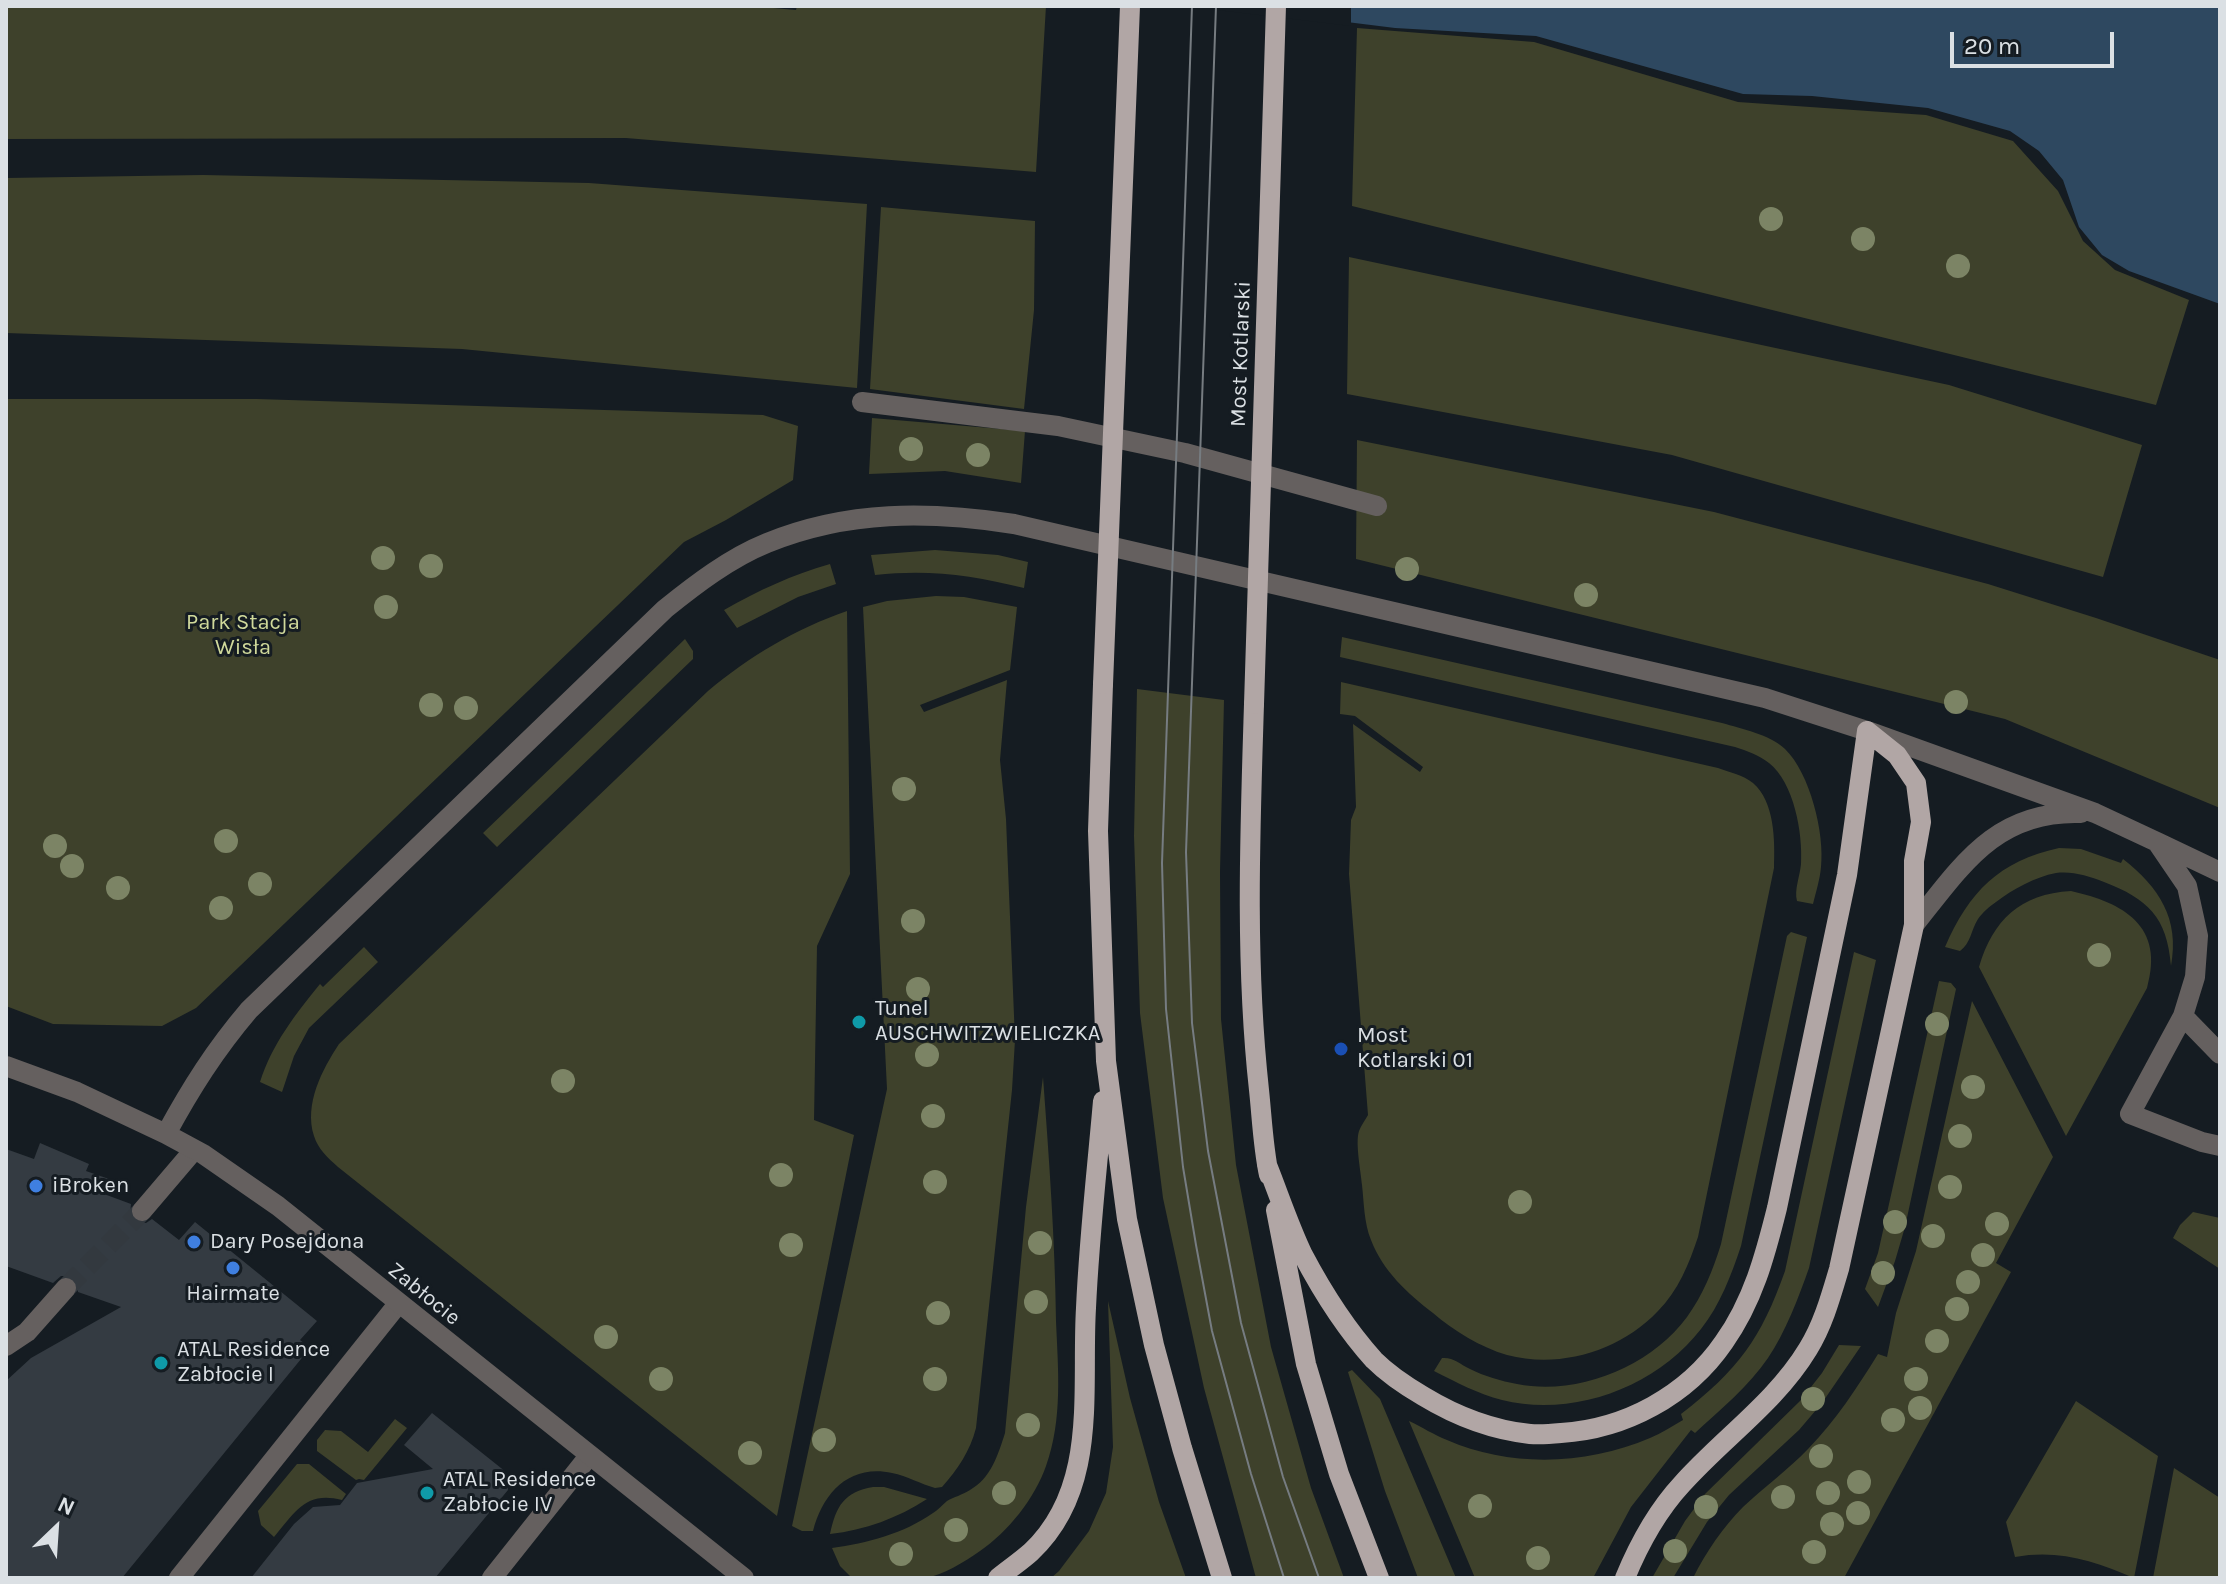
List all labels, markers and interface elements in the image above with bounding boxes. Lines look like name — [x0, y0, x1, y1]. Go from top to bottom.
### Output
scale bar — [1954, 16, 2118, 66]
text: 20 m — [1964, 32, 2020, 60]
street label: Most Kotlarski — [1225, 281, 1257, 427]
park label: Park Stacja Wisła — [186, 610, 300, 662]
place label: Tunel AUSCHWITZWIELICZKA — [875, 996, 1100, 1048]
marker: Tunel AUSCHWITZWIELICZKA — [850, 1013, 868, 1031]
place label: Most Kotlarski 01 — [1357, 1023, 1473, 1074]
marker: Most Kotlarski 01 — [1332, 1040, 1350, 1058]
place label: iBroken — [52, 1173, 129, 1199]
marker: iBroken — [27, 1177, 45, 1195]
place label: Dary Posejdona — [210, 1229, 364, 1255]
marker: Dary Posejdona — [185, 1233, 203, 1251]
street label: Zabłocie — [382, 1257, 466, 1331]
marker: Hairmate — [224, 1259, 242, 1277]
place label: Hairmate — [186, 1281, 280, 1307]
place label: ATAL Residence Zabłocie I — [177, 1337, 330, 1388]
marker: ATAL Residence Zabłocie I — [152, 1354, 170, 1372]
place label: ATAL Residence Zabłocie IV — [443, 1467, 596, 1518]
marker: ATAL Residence Zabłocie IV — [418, 1484, 436, 1502]
north arrow — [16, 1488, 96, 1568]
text: N — [53, 1491, 79, 1521]

